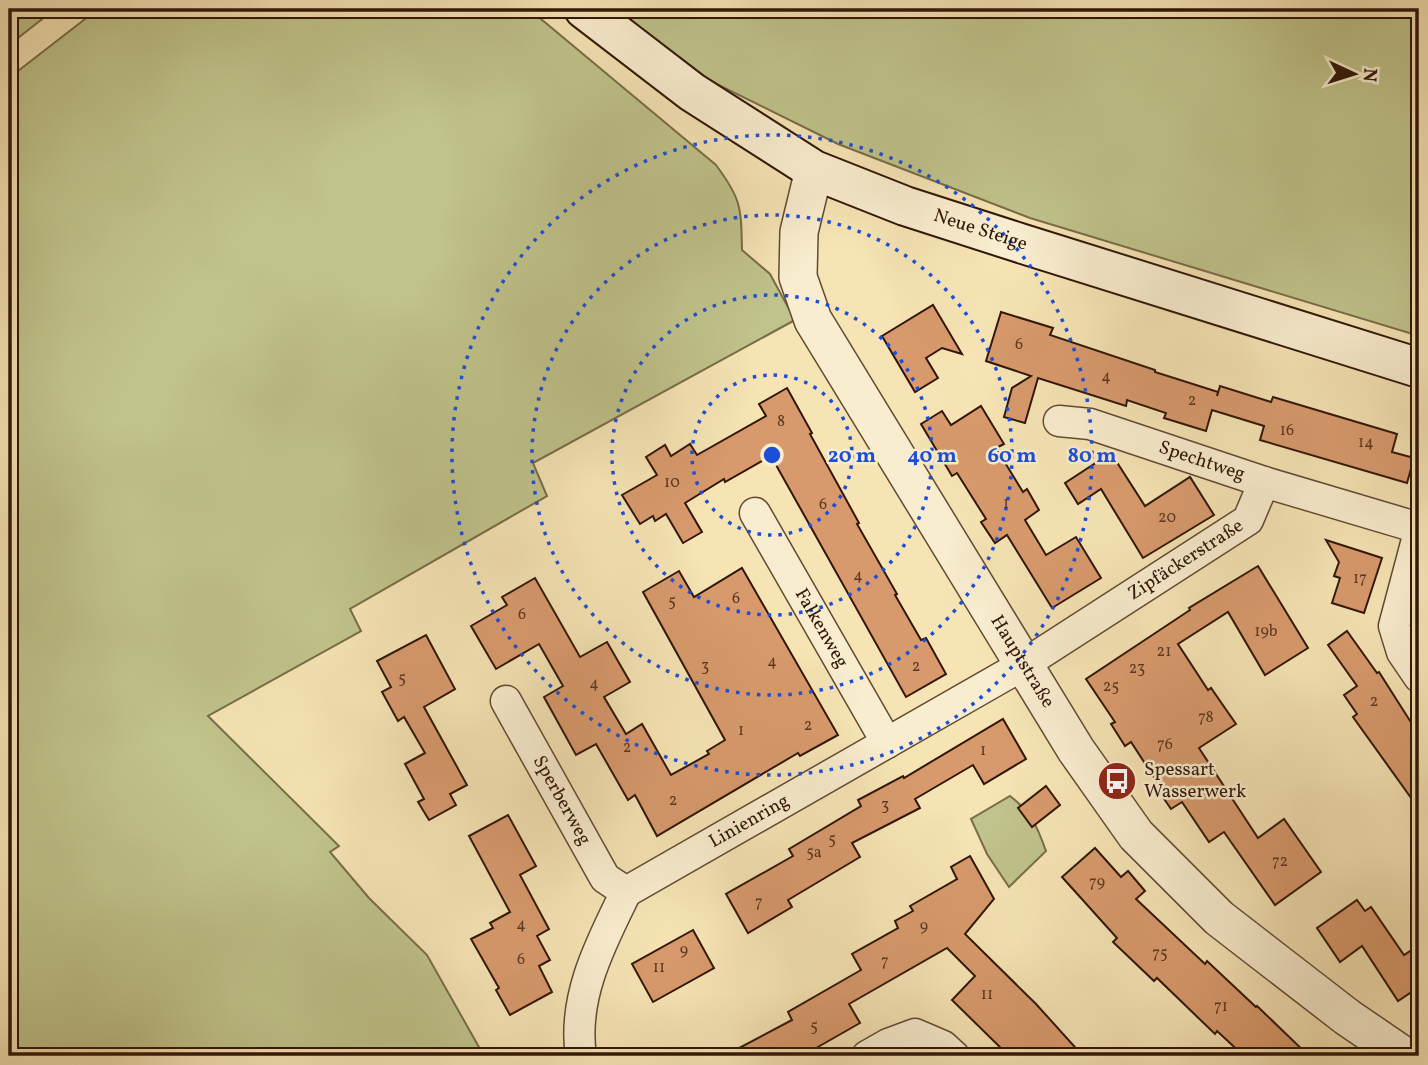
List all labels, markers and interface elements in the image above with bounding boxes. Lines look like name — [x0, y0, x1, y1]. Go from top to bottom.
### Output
north arrow — [1320, 38, 1390, 108]
text: N — [1355, 67, 1382, 83]
street label: Neue Steige — [930, 203, 1030, 257]
house number: 6 — [1015, 334, 1023, 356]
house number: 4 — [1101, 366, 1111, 388]
house number: 2 — [1188, 390, 1196, 412]
house number: 8 — [777, 411, 785, 433]
house number: 16 — [1280, 420, 1294, 442]
house number: 14 — [1358, 432, 1374, 454]
street label: Spechtweg — [1155, 435, 1248, 488]
text: 20 m — [828, 442, 876, 471]
text: 40 m — [907, 442, 957, 471]
text: 60 m — [988, 442, 1036, 471]
text: 80 m — [1068, 442, 1116, 471]
centre of rings — [760, 443, 784, 467]
house number: 10 — [664, 472, 680, 494]
house number: 1 — [1003, 493, 1009, 515]
house number: 6 — [819, 494, 827, 516]
house number: 20 — [1158, 507, 1176, 529]
street label: Zipfäckerstraße — [1123, 513, 1249, 607]
house number: 4 — [853, 565, 863, 587]
house number: 17 — [1353, 568, 1367, 590]
street label: Falkenweg — [788, 584, 854, 673]
house number: 6 — [732, 588, 740, 610]
house number: 5 — [668, 591, 676, 613]
house number: 6 — [518, 604, 526, 626]
street label: Hauptstraße — [984, 610, 1060, 713]
house number: 19b — [1254, 621, 1278, 643]
house number: 21 — [1157, 641, 1171, 663]
house number: 4 — [767, 651, 777, 673]
house number: 3 — [701, 656, 709, 678]
house number: 2 — [912, 656, 920, 678]
house number: 23 — [1129, 658, 1145, 680]
house number: 5 — [398, 668, 406, 690]
house number: 4 — [589, 673, 599, 695]
house number: 25 — [1103, 676, 1119, 698]
house number: 2 — [1370, 691, 1378, 713]
house number: 78 — [1198, 707, 1214, 729]
house number: 2 — [804, 715, 812, 737]
house number: 1 — [738, 720, 744, 742]
house number: 76 — [1157, 734, 1173, 756]
house number: 2 — [623, 737, 631, 759]
house number: 1 — [980, 740, 986, 762]
street label: Sperberweg — [526, 751, 597, 850]
place label: Spessart Wasserwerk — [1144, 757, 1246, 805]
bus stop icon: Spessart Wasserwerk — [1096, 760, 1138, 802]
street label: Linienring — [704, 788, 794, 855]
house number: 2 — [669, 790, 677, 812]
house number: 3 — [881, 795, 889, 817]
house number: 5 — [828, 829, 836, 851]
house number: 5a — [806, 842, 822, 864]
house number: 72 — [1272, 851, 1288, 873]
house number: 79 — [1089, 872, 1105, 894]
house number: 7 — [755, 892, 763, 914]
house number: 4 — [516, 914, 526, 936]
house number: 9 — [920, 916, 928, 938]
house number: 9 — [680, 940, 688, 962]
house number: 75 — [1152, 943, 1168, 965]
house number: 6 — [517, 949, 525, 971]
house number: 7 — [881, 951, 889, 973]
house number: 11 — [653, 957, 665, 979]
house number: 11 — [981, 984, 993, 1006]
house number: 71 — [1214, 996, 1228, 1018]
house number: 5 — [810, 1016, 818, 1038]

